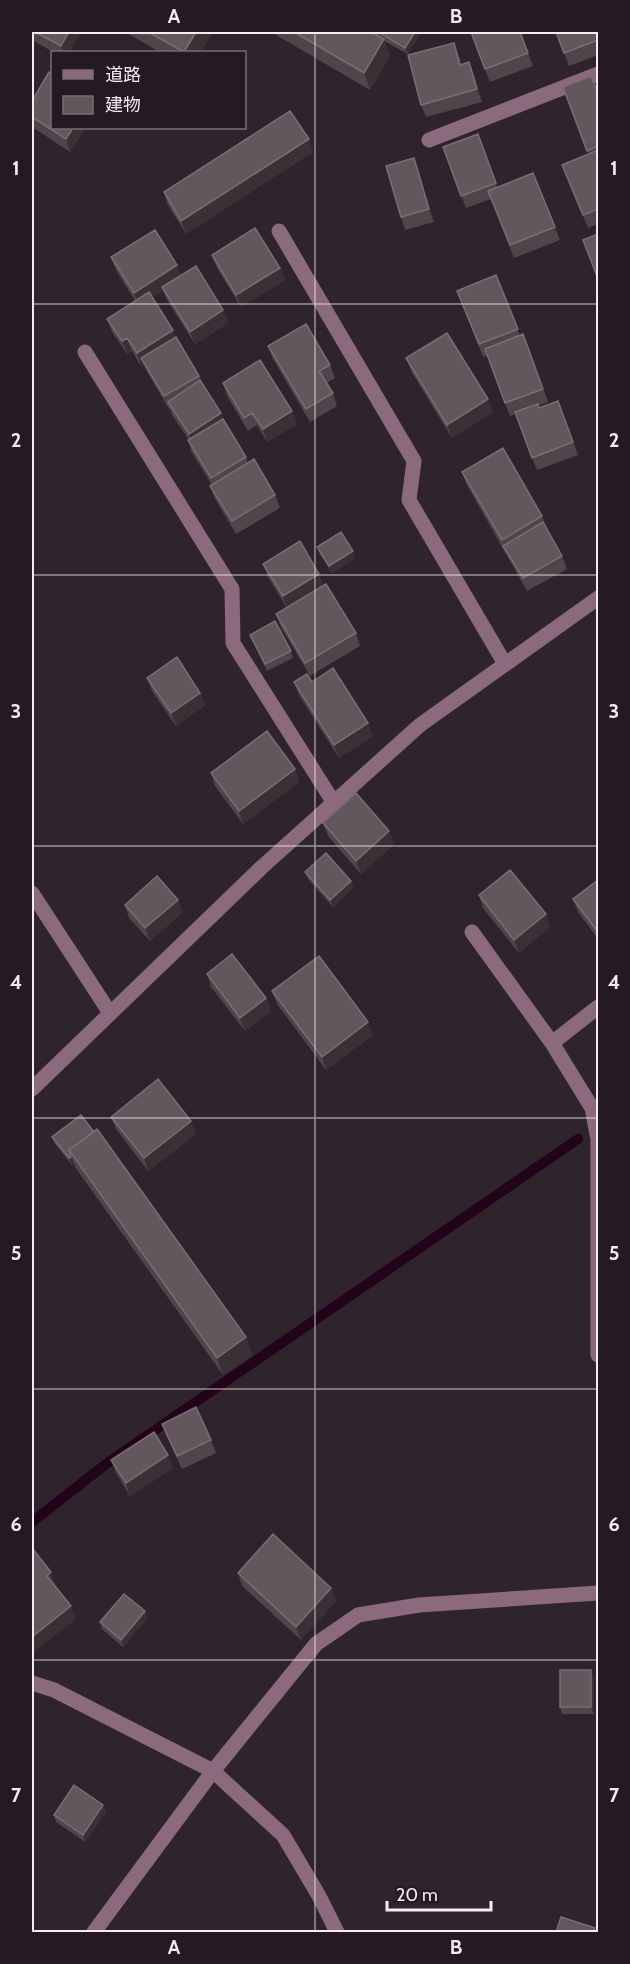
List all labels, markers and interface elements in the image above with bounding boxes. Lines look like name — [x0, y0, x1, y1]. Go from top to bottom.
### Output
text: A — [168, 4, 181, 28]
text: B — [450, 4, 462, 28]
legend — [51, 51, 246, 129]
text: 道路 — [105, 64, 141, 86]
text: 建物 — [105, 94, 141, 116]
text: 1 — [12, 156, 20, 180]
text: 1 — [610, 156, 618, 180]
text: 2 — [11, 428, 21, 452]
text: 2 — [609, 428, 619, 452]
text: 3 — [11, 699, 21, 723]
text: 3 — [609, 699, 619, 723]
text: 4 — [10, 970, 22, 994]
text: 4 — [608, 970, 620, 994]
text: 5 — [11, 1241, 21, 1265]
text: 5 — [609, 1241, 619, 1265]
text: 6 — [10, 1512, 22, 1536]
text: 6 — [608, 1512, 620, 1536]
text: 7 — [11, 1783, 22, 1807]
text: 7 — [609, 1783, 620, 1807]
scale bar — [387, 1874, 490, 1912]
text: 20 m — [396, 1884, 438, 1906]
text: A — [168, 1935, 181, 1959]
text: B — [450, 1935, 462, 1959]

